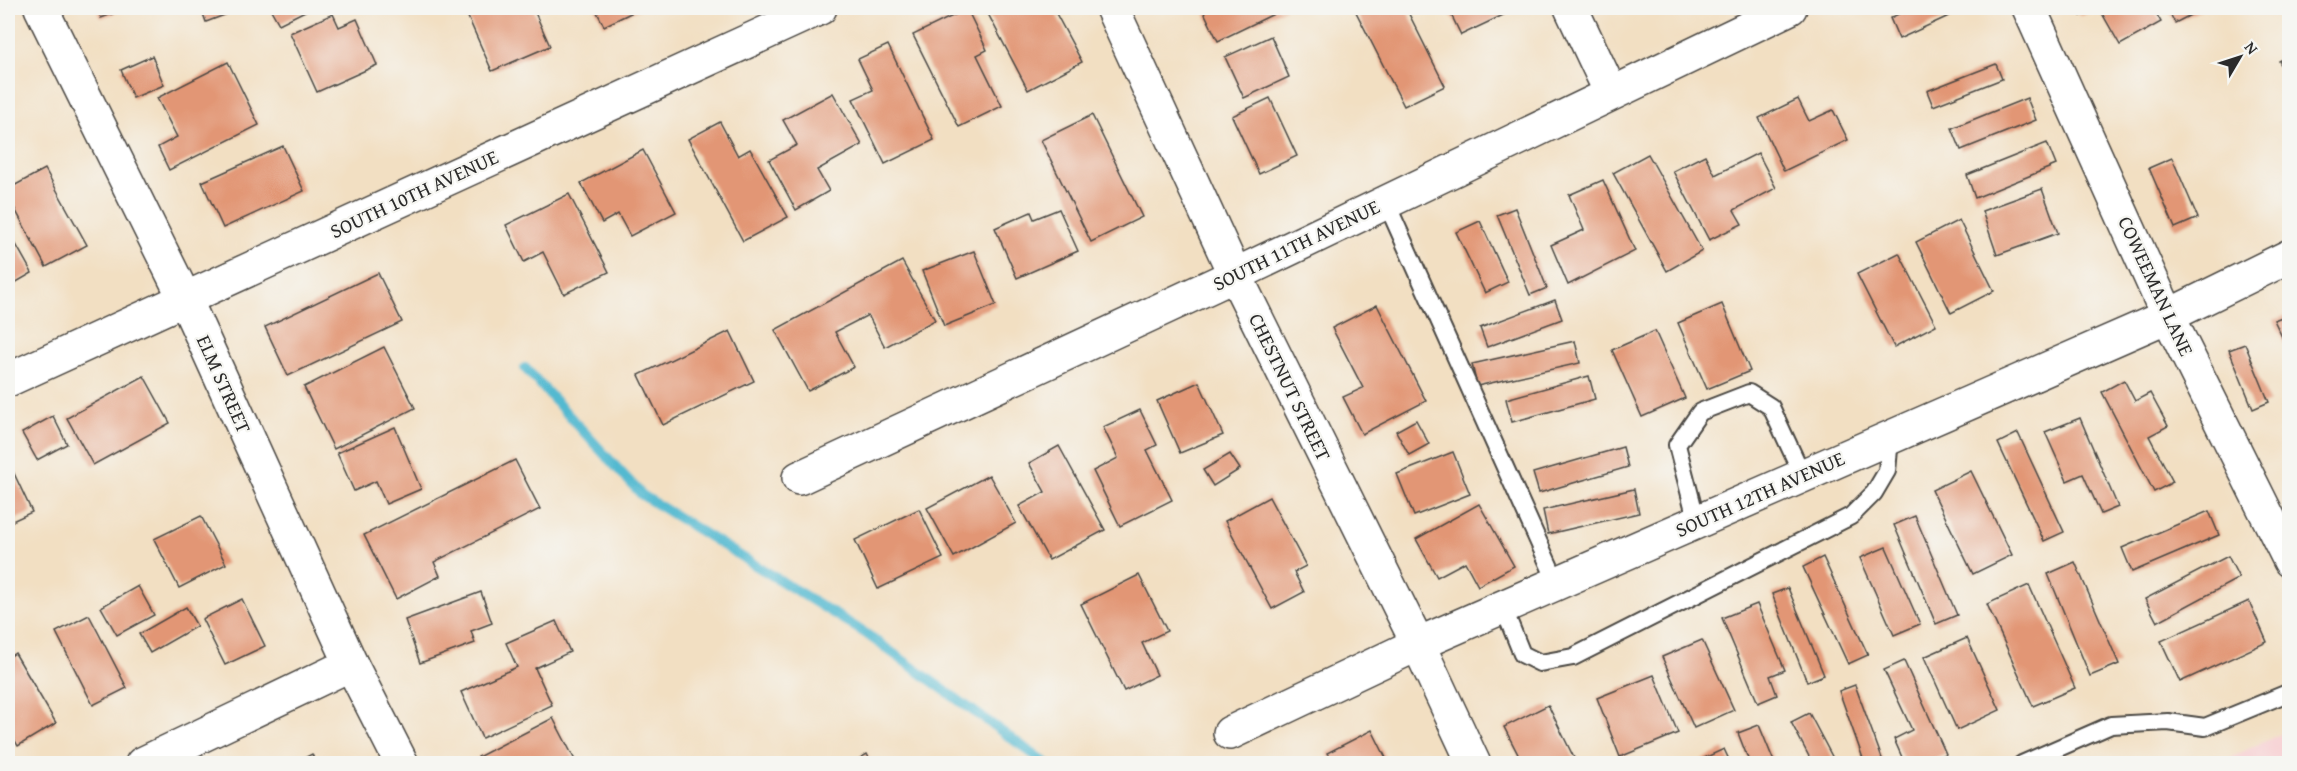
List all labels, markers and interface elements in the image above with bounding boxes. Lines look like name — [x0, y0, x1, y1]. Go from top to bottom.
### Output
north arrow — [2210, 27, 2270, 87]
text: N — [2239, 36, 2265, 60]
street label: SOUTH 10TH AVENUE — [325, 142, 503, 245]
street label: SOUTH 11TH AVENUE — [1208, 192, 1384, 298]
street label: COWEEMAN LANE — [2111, 211, 2202, 360]
street label: CHESTNUT STREET — [1242, 308, 1339, 466]
street label: ELM STREET — [190, 330, 259, 437]
street label: SOUTH 12TH AVENUE — [1671, 443, 1849, 544]

